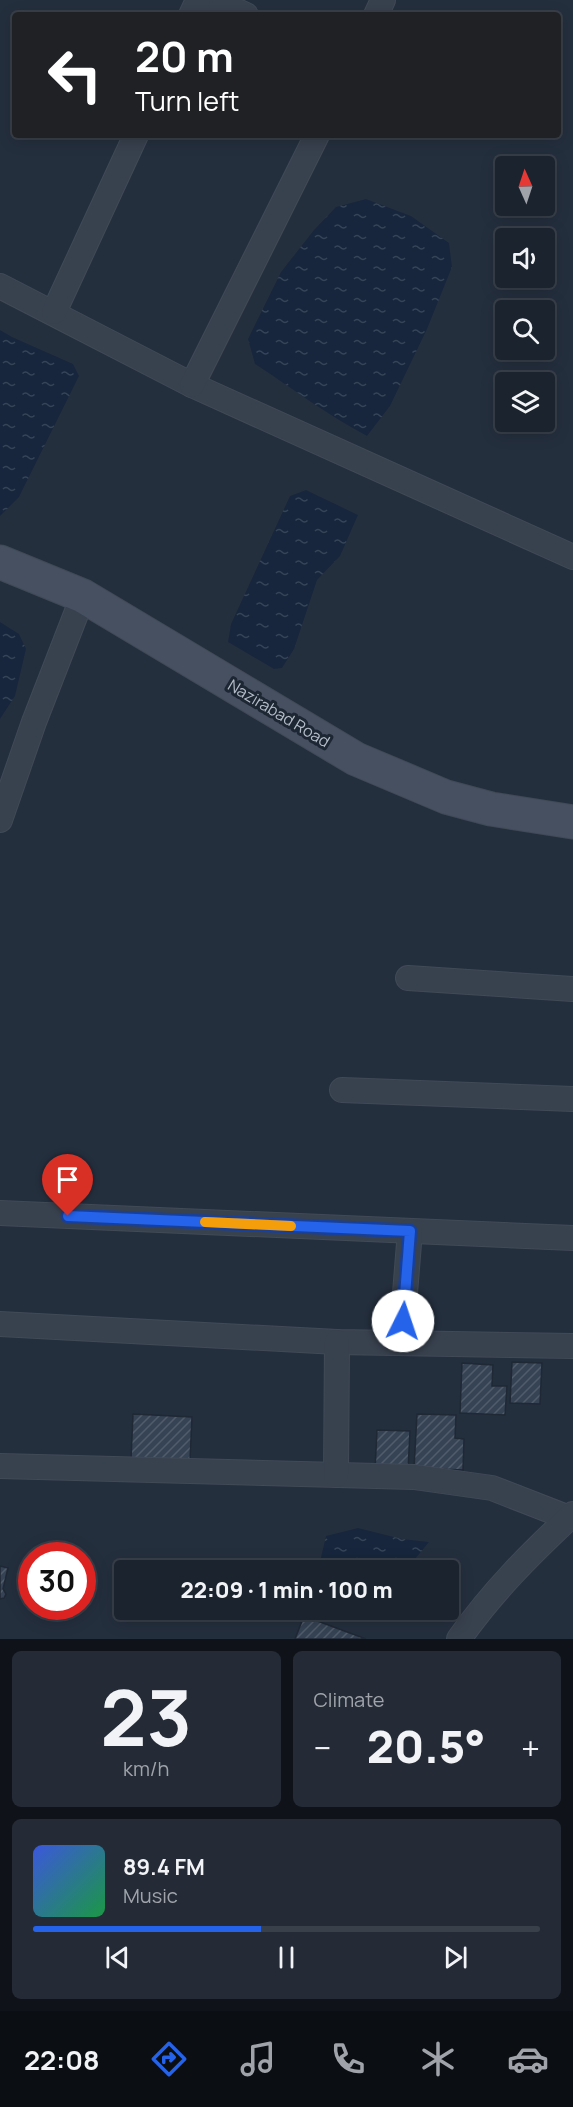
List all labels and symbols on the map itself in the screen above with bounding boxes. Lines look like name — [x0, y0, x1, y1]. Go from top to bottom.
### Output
north arrow — [495, 156, 555, 216]
street label: Nazirabad Road — [224, 674, 334, 752]
pin — [42, 1154, 93, 1216]
position arrow — [371, 1289, 435, 1353]
speed limit sign: 30 — [18, 1542, 96, 1620]

